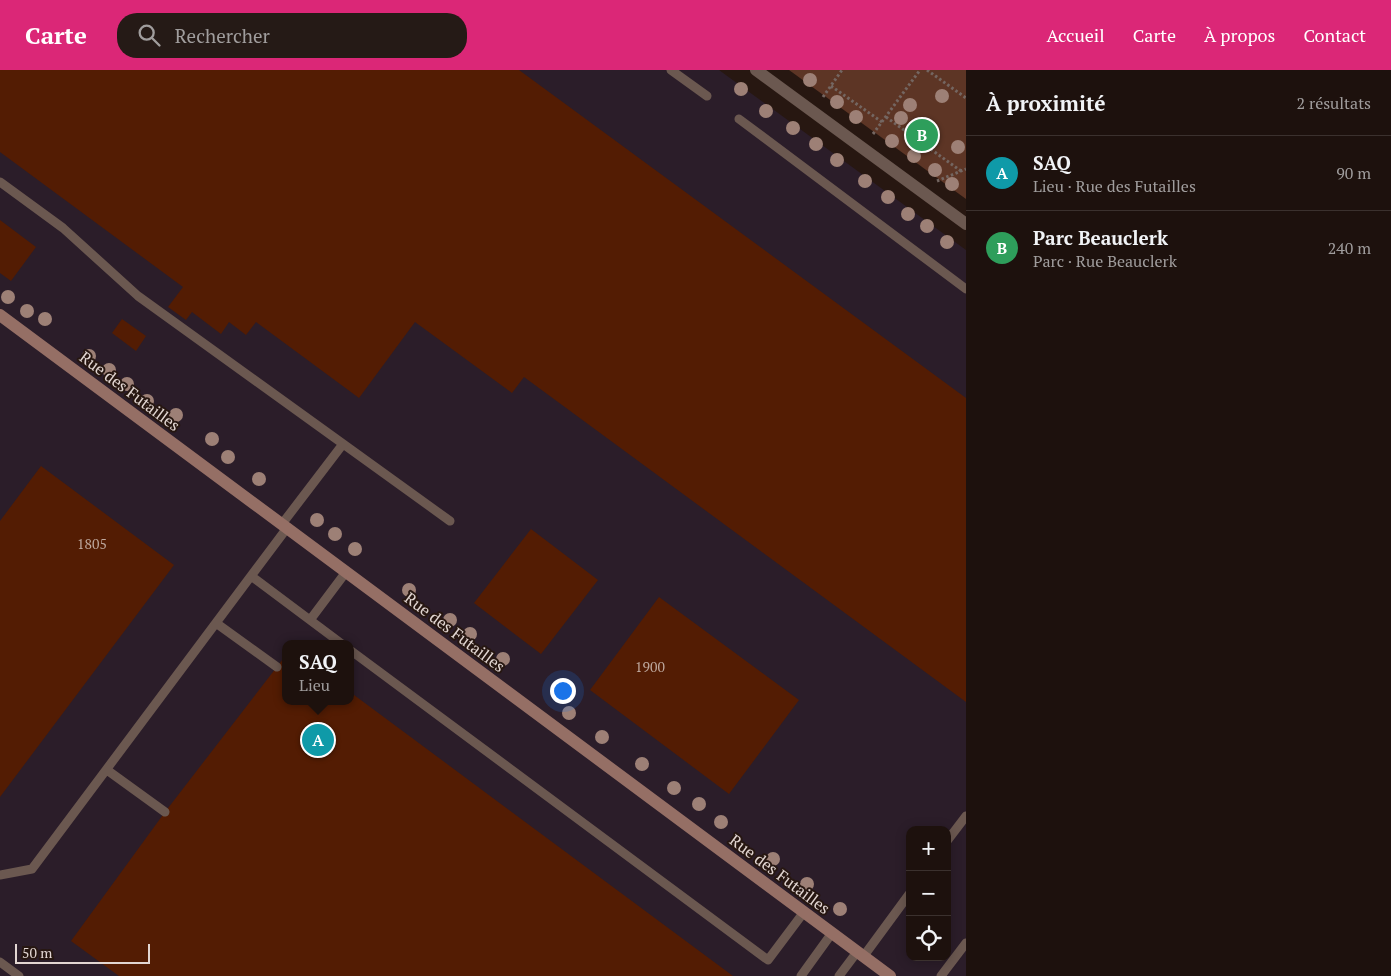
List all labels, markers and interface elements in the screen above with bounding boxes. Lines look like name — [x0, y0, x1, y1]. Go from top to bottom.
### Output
search box — [117, 13, 467, 58]
text: Carte — [25, 19, 87, 51]
icon: search — [135, 21, 163, 49]
text: Rechercher — [175, 23, 270, 48]
text: Accueil — [1046, 23, 1105, 47]
text: Carte — [1133, 23, 1176, 47]
text: À propos — [1204, 23, 1275, 47]
text: Contact — [1303, 23, 1366, 47]
text: À proximité — [986, 89, 1106, 117]
text: 2 résultats — [1297, 92, 1371, 114]
pin: B — [906, 116, 938, 154]
text: SAQ — [1033, 150, 1071, 175]
text: A — [996, 162, 1008, 184]
text: 90 m — [1336, 162, 1371, 184]
text: Lieu · Rue des Futailles — [1033, 175, 1196, 197]
text: Parc Beauclerk — [1033, 225, 1168, 250]
text: B — [997, 237, 1007, 259]
text: 240 m — [1328, 237, 1371, 259]
text: Parc · Rue Beauclerk — [1033, 250, 1177, 272]
street label: Rue des Futailles — [75, 346, 185, 436]
house number: 1805 — [77, 534, 107, 553]
street label: Rue des Futailles — [400, 587, 510, 677]
popup — [282, 640, 354, 705]
text: SAQ — [299, 649, 337, 674]
house number: 1900 — [635, 657, 665, 676]
text: Lieu — [299, 674, 330, 696]
your location — [550, 678, 576, 704]
pin: A — [302, 721, 334, 759]
map controls — [906, 826, 951, 961]
button: + — [906, 826, 951, 871]
street label: Rue des Futailles — [725, 829, 835, 919]
button: − — [906, 871, 951, 916]
button: locate — [906, 916, 951, 961]
scale bar — [15, 941, 150, 964]
text: 50 m — [22, 943, 52, 962]

